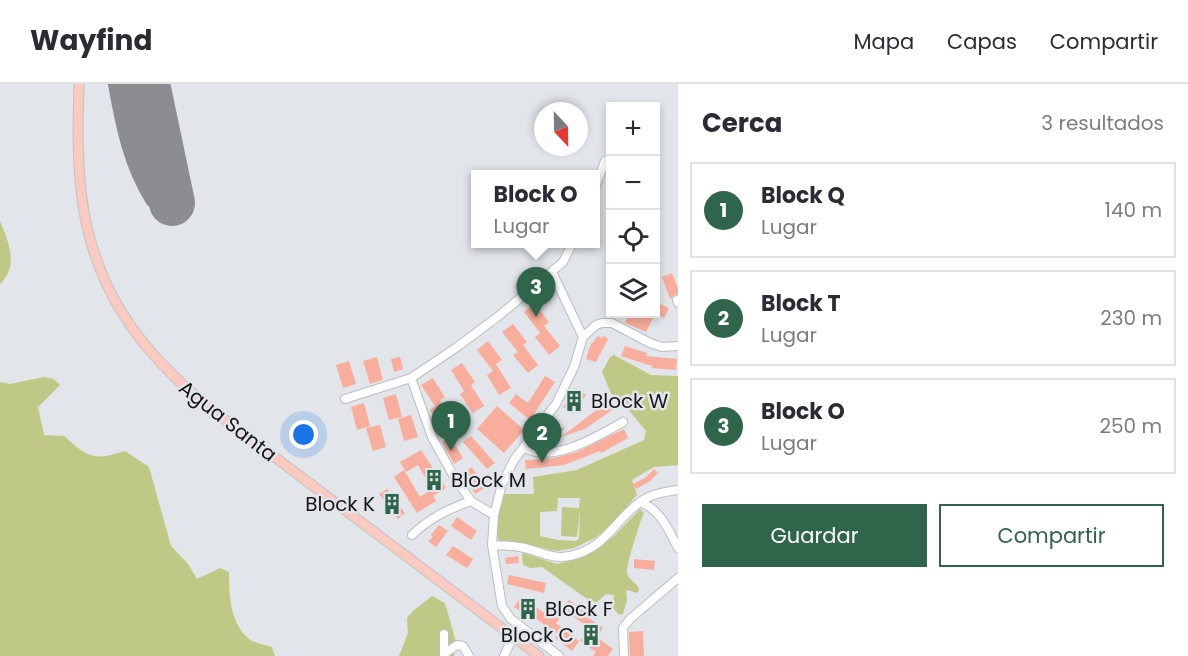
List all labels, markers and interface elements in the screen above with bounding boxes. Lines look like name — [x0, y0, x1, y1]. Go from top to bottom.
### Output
text: Wayfind — [30, 21, 152, 60]
text: Mapa — [853, 27, 914, 56]
text: Capas — [947, 27, 1017, 56]
text: Compartir — [1050, 27, 1158, 56]
north arrow — [534, 102, 588, 156]
map controls — [606, 102, 660, 318]
button: + — [606, 102, 660, 156]
text: Cerca — [702, 105, 782, 141]
text: 3 resultados — [1041, 109, 1164, 137]
button: − — [606, 156, 660, 210]
popup — [471, 170, 600, 248]
text: Block O — [494, 179, 577, 210]
text: Block Q — [761, 180, 845, 211]
text: 1 — [720, 196, 727, 224]
text: 140 m — [1105, 196, 1162, 224]
button: locate — [606, 210, 660, 264]
text: Lugar — [494, 212, 550, 240]
text: Lugar — [761, 213, 817, 241]
button: layers — [606, 264, 660, 318]
pin: 3 — [516, 268, 556, 317]
text: Block T — [761, 288, 841, 319]
text: 2 — [718, 304, 729, 332]
text: 230 m — [1100, 304, 1162, 332]
text: Lugar — [761, 321, 817, 349]
street label: Agua Santa — [173, 374, 283, 468]
place label: Block W — [591, 387, 669, 415]
building icon: Block W — [562, 389, 586, 413]
text: Block O — [761, 396, 845, 427]
pin: 1 — [432, 402, 470, 451]
text: 3 — [717, 412, 730, 440]
text: 250 m — [1099, 412, 1162, 440]
pin: 2 — [522, 414, 562, 463]
your location — [289, 420, 318, 449]
text: Lugar — [761, 429, 817, 457]
place label: Block M — [451, 466, 526, 494]
building icon: Block M — [422, 468, 446, 492]
place label: Block K — [305, 490, 375, 518]
building icon: Block K — [380, 492, 404, 516]
button: Guardar — [702, 504, 927, 567]
button: Compartir — [939, 504, 1164, 567]
place label: Block F — [545, 595, 613, 623]
building icon: Block F — [516, 597, 540, 621]
place label: Block C — [501, 621, 574, 649]
building icon: Block C — [579, 623, 603, 647]

